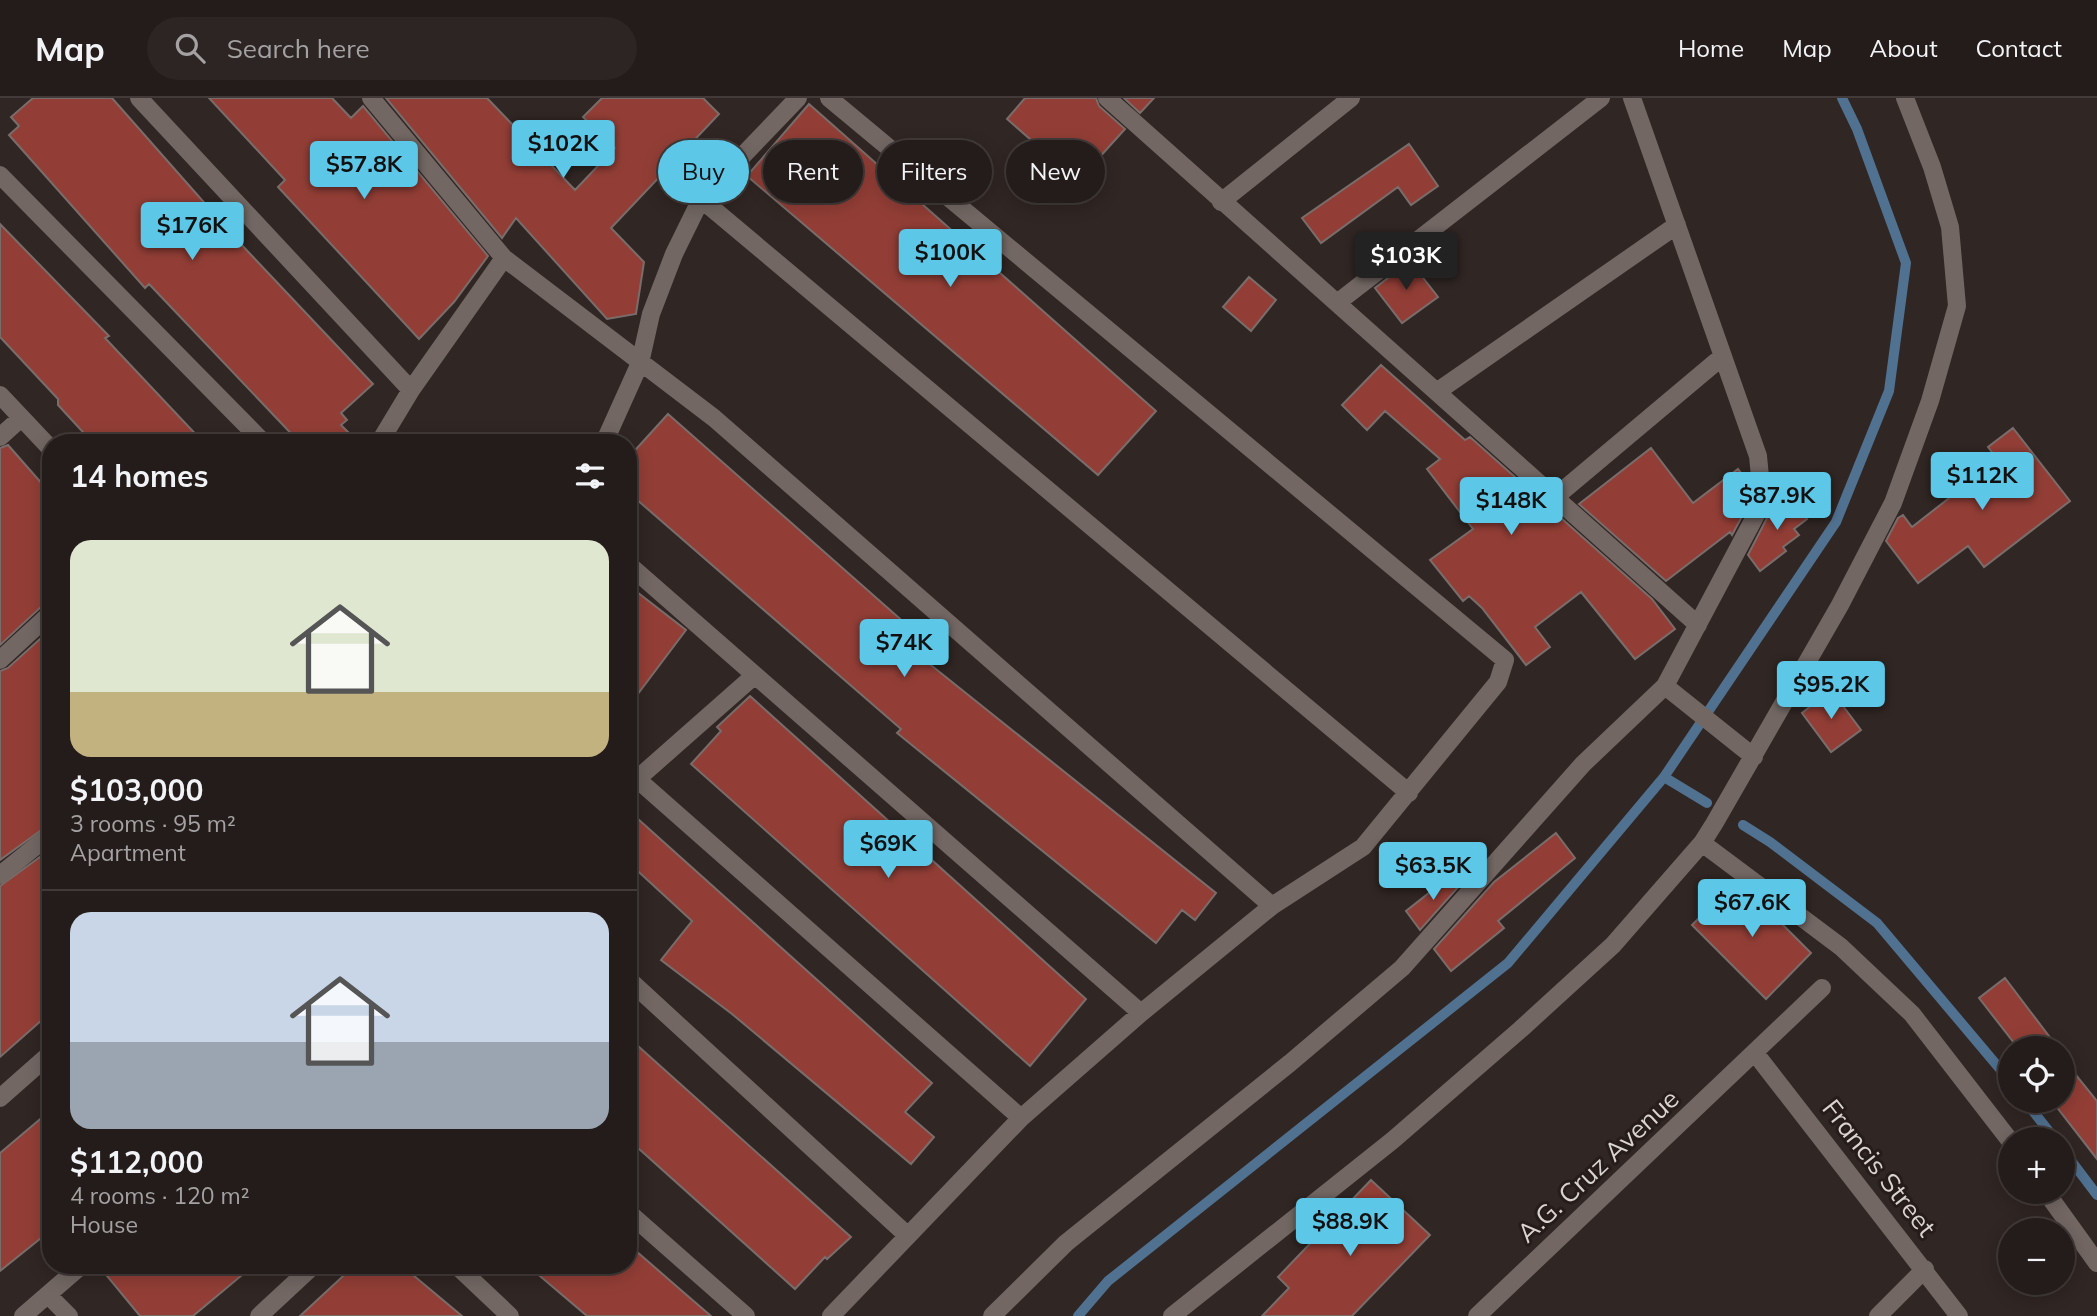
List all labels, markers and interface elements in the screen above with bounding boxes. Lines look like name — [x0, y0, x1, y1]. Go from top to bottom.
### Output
search box — [147, 17, 637, 80]
text: Map — [35, 28, 105, 69]
icon: search — [171, 29, 209, 67]
text: Search here — [227, 32, 370, 65]
text: Home — [1678, 33, 1744, 63]
text: Map — [1782, 33, 1832, 63]
text: About — [1870, 33, 1938, 63]
text: Contact — [1976, 33, 2062, 63]
pin: $102K — [514, 120, 612, 180]
text: $102K — [528, 128, 598, 157]
chip: Buy — [658, 140, 749, 203]
chip: Rent — [763, 140, 863, 203]
chip: Filters — [877, 140, 992, 203]
chip: New — [1006, 140, 1105, 203]
pin: $57.8K — [307, 141, 421, 201]
text: $57.8K — [326, 149, 402, 178]
pin: $176K — [143, 202, 241, 262]
text: $176K — [157, 210, 227, 239]
pin: $100K — [901, 230, 999, 289]
pin: $103K — [1357, 232, 1455, 292]
text: $100K — [915, 237, 985, 266]
text: $103K — [1371, 240, 1441, 269]
pin: $112K — [1933, 452, 2031, 512]
text: 14 homes — [70, 457, 209, 495]
icon: filters — [571, 457, 609, 495]
text: $112K — [1947, 460, 2017, 489]
pin: $87.9K — [1720, 472, 1834, 532]
pin: $148K — [1462, 478, 1560, 537]
text: $87.9K — [1739, 480, 1815, 509]
text: $148K — [1476, 485, 1546, 514]
icon: home — [277, 586, 403, 712]
pin: $74K — [863, 620, 945, 679]
text: $74K — [876, 627, 932, 656]
pin: $95.2K — [1774, 662, 1888, 721]
text: $95.2K — [1793, 669, 1869, 698]
text: $103,000 — [70, 771, 203, 809]
text: 3 rooms · 95 m² — [70, 809, 236, 838]
pin: $69K — [847, 820, 929, 880]
text: $69K — [860, 828, 916, 857]
text: Apartment — [70, 838, 186, 867]
pin: $63.5K — [1376, 842, 1490, 902]
text: $63.5K — [1395, 850, 1471, 879]
pin: $67.6K — [1695, 880, 1809, 939]
text: $67.6K — [1714, 887, 1790, 916]
icon: home — [277, 958, 403, 1084]
map controls — [1998, 1036, 2075, 1295]
button: locate — [1998, 1036, 2075, 1113]
street label: A.G. Cruz Avenue — [1510, 1082, 1685, 1249]
street label: Francis Street — [1816, 1092, 1943, 1243]
button: + — [1998, 1127, 2075, 1204]
text: $112,000 — [70, 1143, 203, 1181]
text: 4 rooms · 120 m² — [70, 1181, 250, 1210]
pin: $88.9K — [1293, 1198, 1407, 1258]
text: $88.9K — [1312, 1206, 1388, 1235]
text: House — [70, 1210, 138, 1239]
button: − — [1998, 1218, 2075, 1295]

